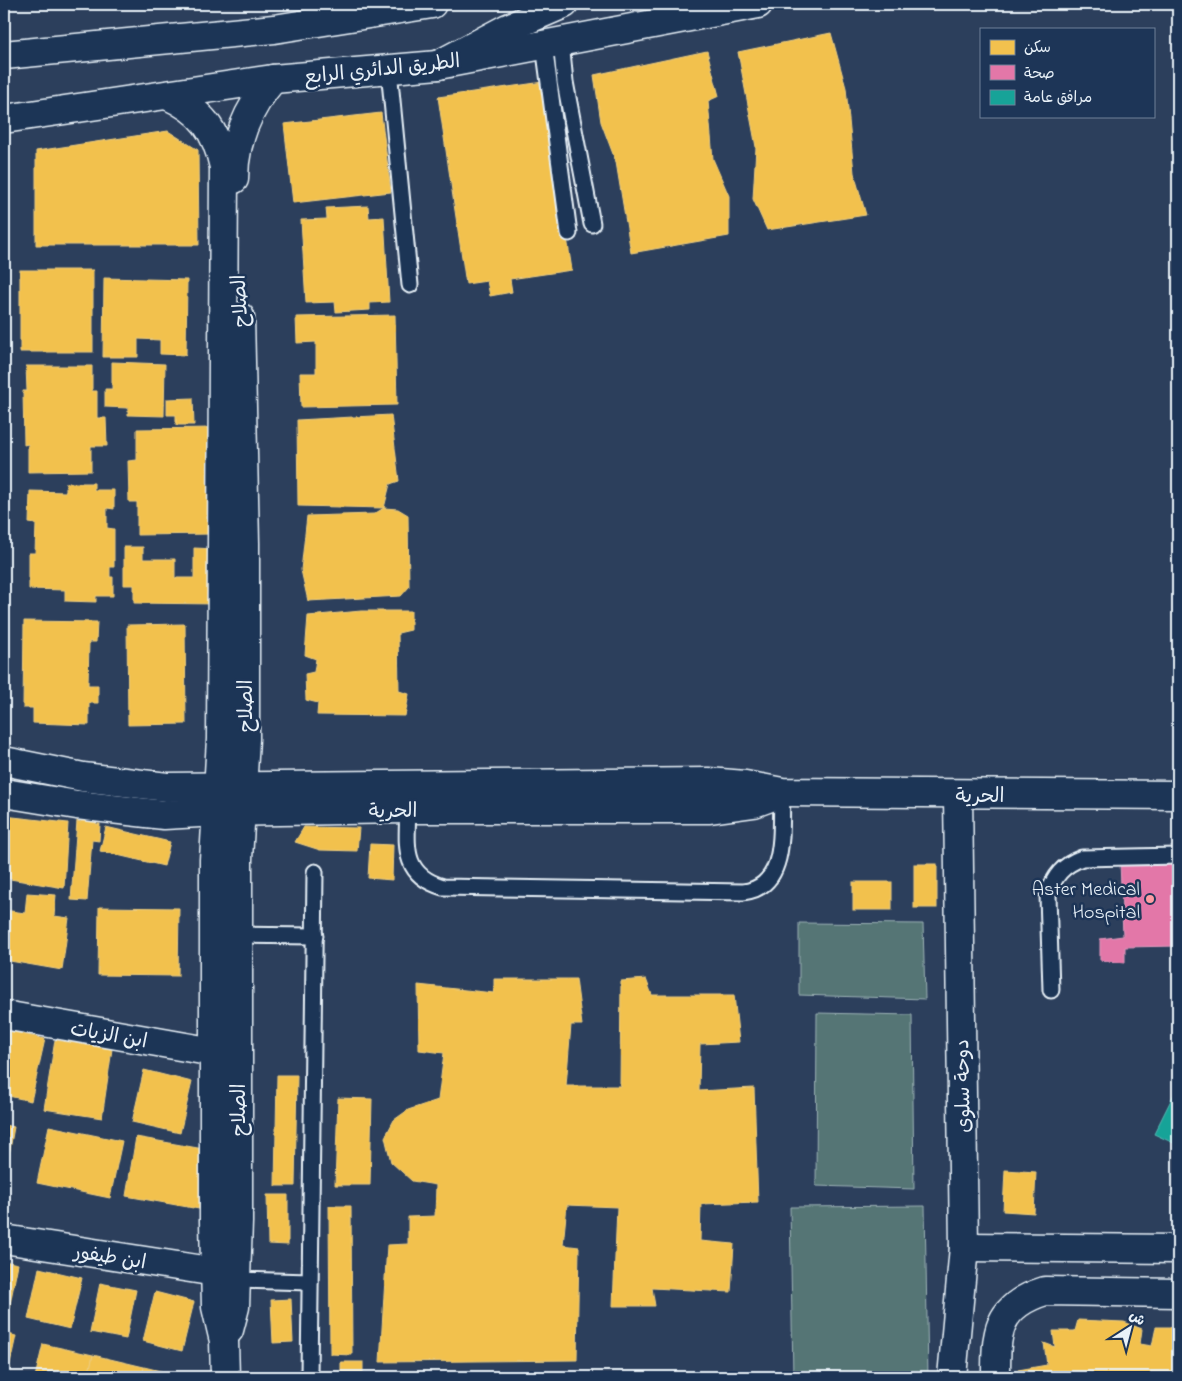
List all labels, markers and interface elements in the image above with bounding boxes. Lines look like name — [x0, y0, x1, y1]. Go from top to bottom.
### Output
legend — [980, 28, 1154, 118]
text: سكن — [1024, 37, 1051, 59]
street label: الطريق الدائري الرابع — [303, 48, 462, 93]
text: صحة — [1024, 63, 1055, 85]
text: مرافق عامة — [1024, 87, 1092, 109]
street label: الصلاح — [226, 274, 257, 328]
street label: الصلاح — [233, 680, 262, 732]
street label: الحرية — [956, 783, 1004, 812]
street label: الحرية — [368, 798, 418, 827]
place label: Aster Medical Hospital — [1032, 876, 1140, 928]
marker: Aster Medical Hospital — [1144, 893, 1156, 905]
street label: ابن الزيات — [68, 1015, 149, 1058]
street label: دوحة سلوى — [949, 1039, 980, 1133]
street label: الصلاح — [226, 1084, 255, 1136]
street label: ابن طيفور — [70, 1238, 148, 1279]
north arrow — [1104, 1304, 1154, 1354]
text: ش — [1124, 1306, 1149, 1332]

